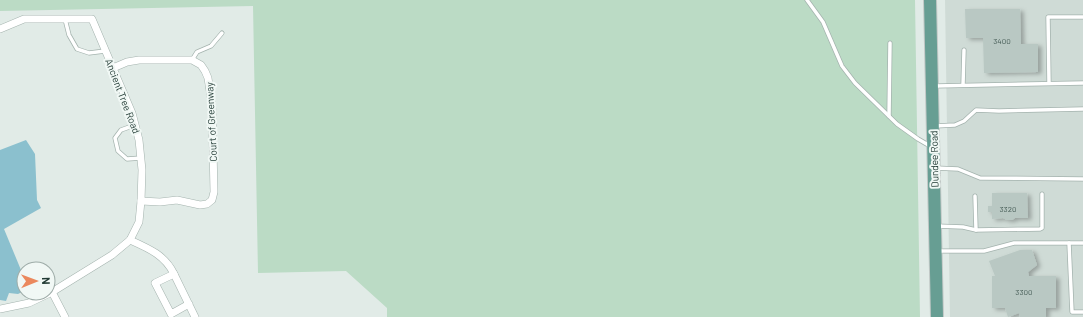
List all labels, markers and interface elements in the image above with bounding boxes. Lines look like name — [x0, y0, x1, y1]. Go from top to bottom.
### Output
house number: 3400 — [993, 36, 1011, 46]
street label: Ancient Tree Road — [103, 57, 143, 135]
street label: Court of Greenway — [203, 82, 219, 162]
street label: Dundee Road — [928, 130, 940, 188]
house number: 3320 — [999, 204, 1017, 214]
north arrow — [16, 261, 56, 301]
text: N — [40, 277, 53, 285]
house number: 3300 — [1015, 287, 1033, 297]

